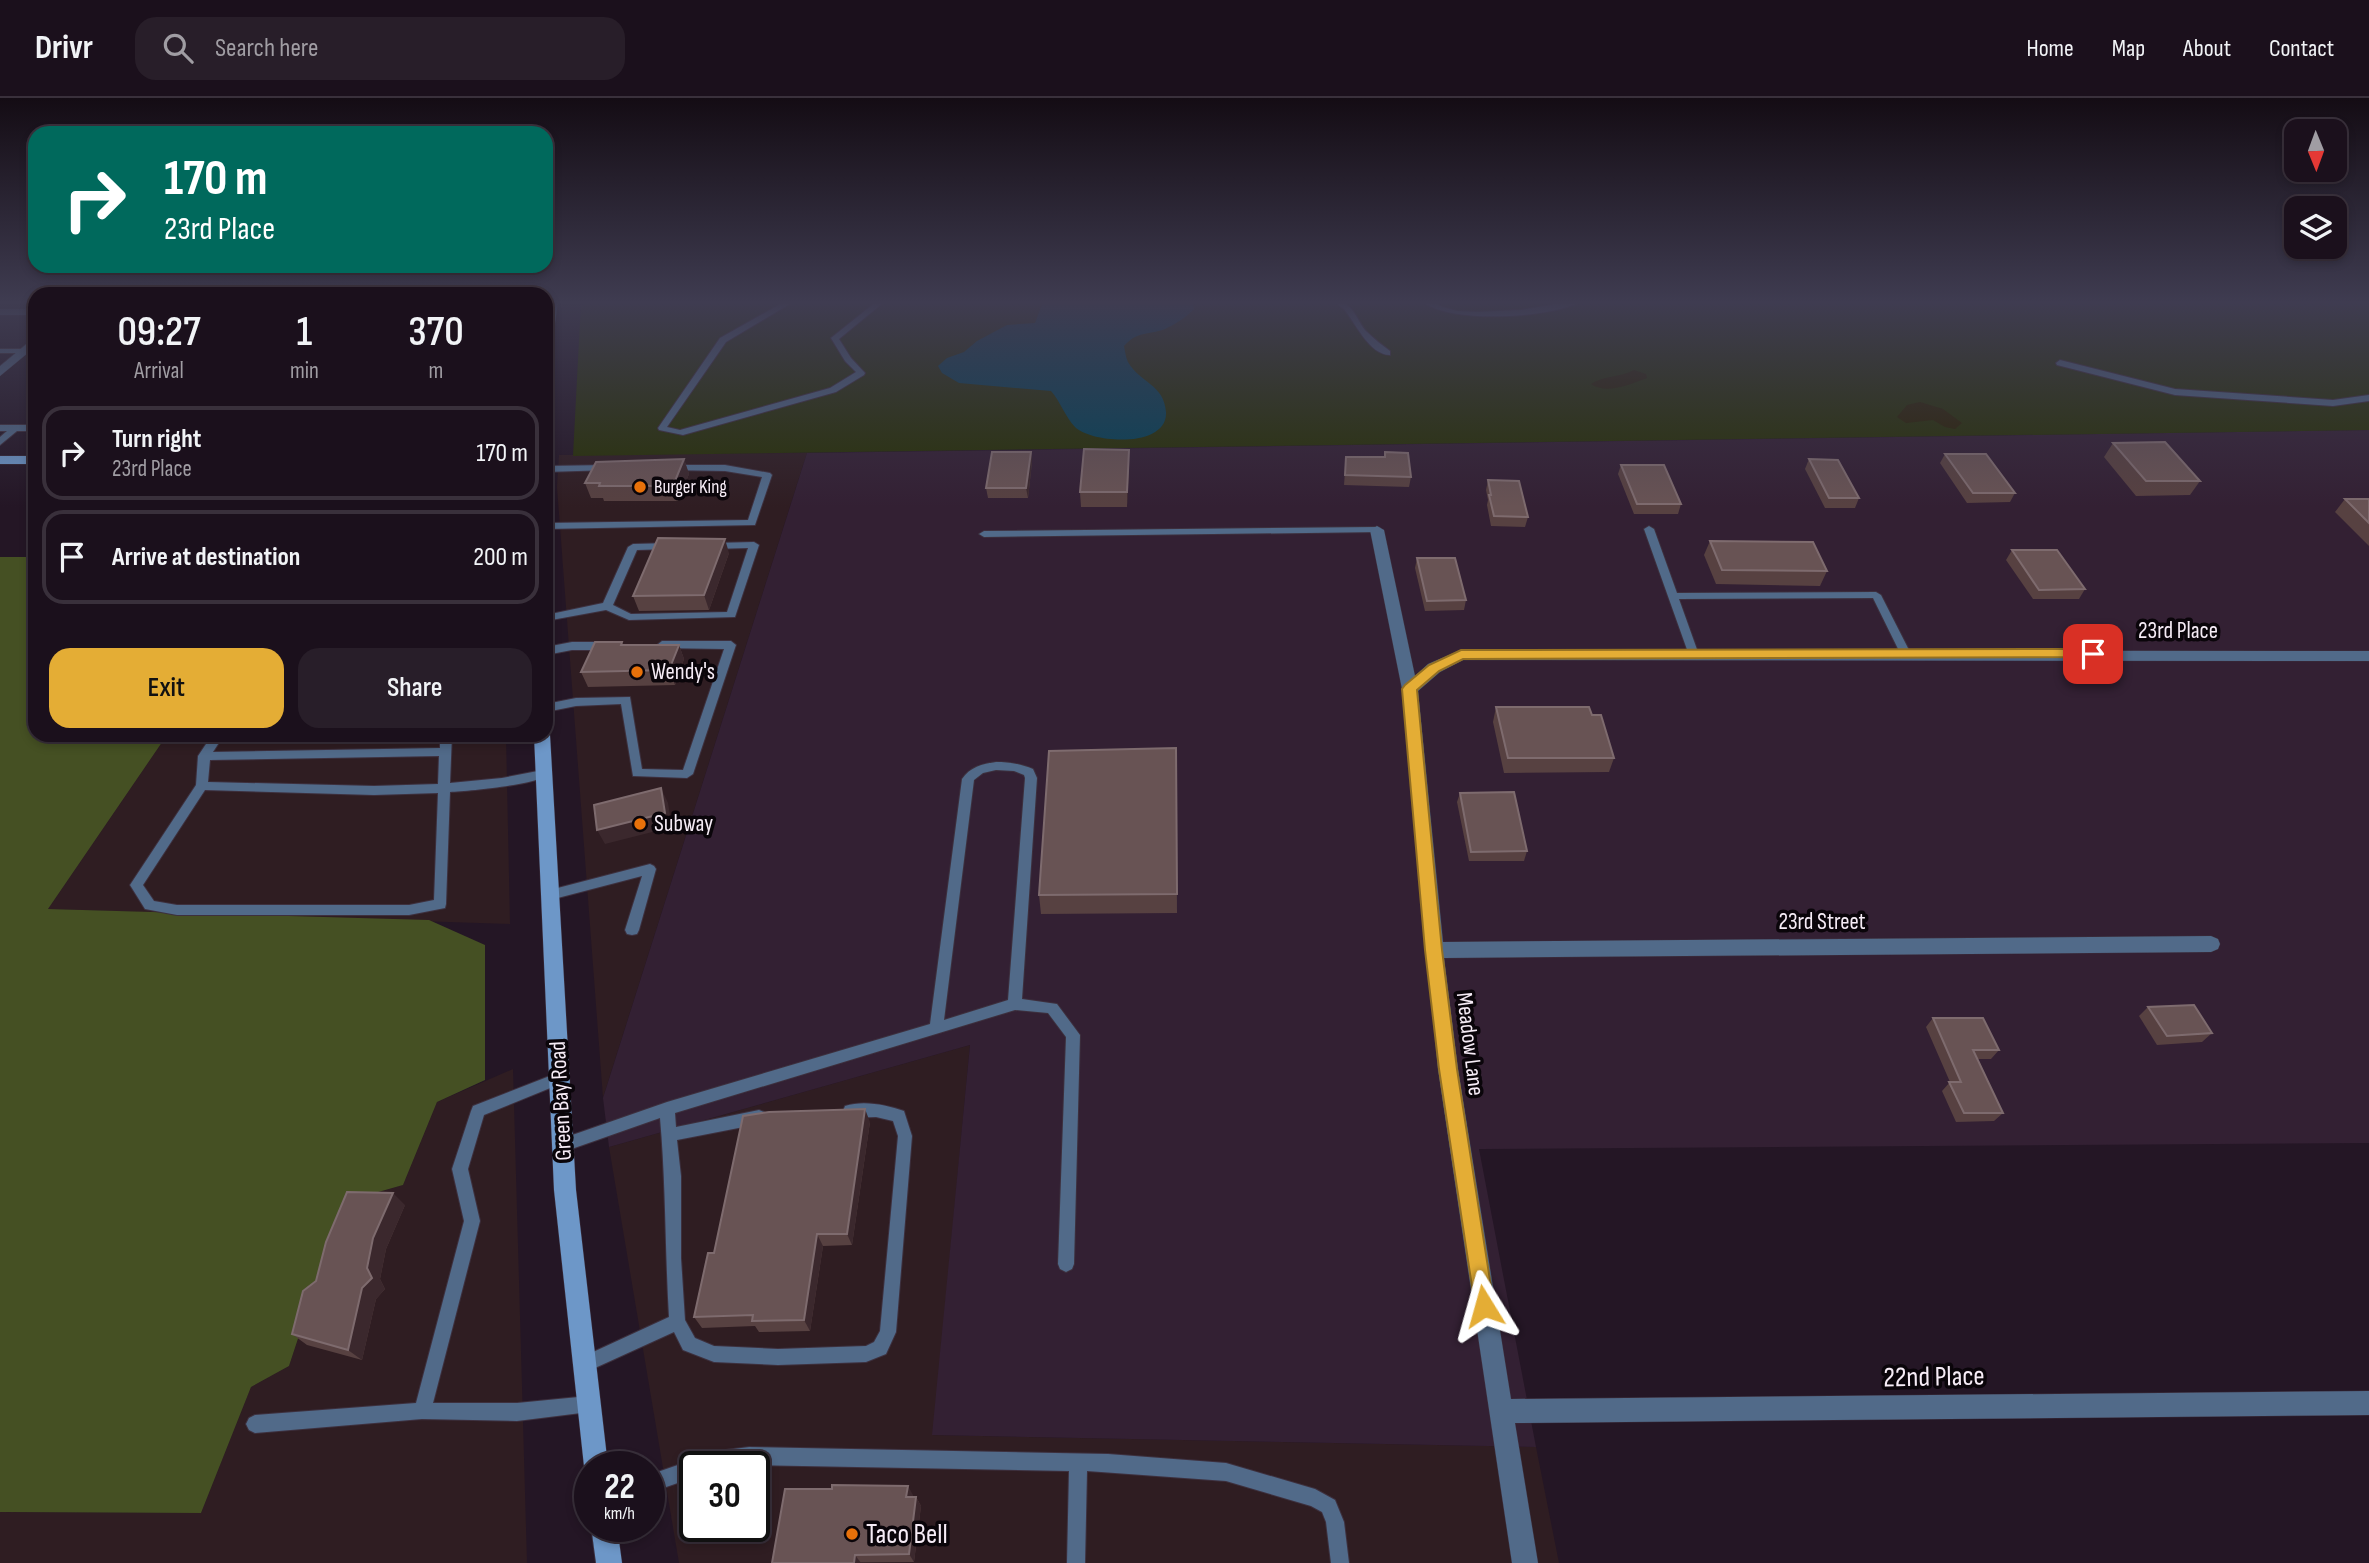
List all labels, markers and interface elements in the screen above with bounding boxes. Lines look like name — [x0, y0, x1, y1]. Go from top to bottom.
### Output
search box — [135, 17, 625, 80]
text: Drivr — [35, 28, 93, 68]
icon: search — [159, 29, 197, 67]
text: Search here — [215, 33, 318, 64]
text: Home — [2026, 34, 2074, 63]
text: Map — [2112, 34, 2145, 63]
text: About — [2183, 34, 2231, 63]
text: Contact — [2269, 34, 2334, 63]
north arrow — [2284, 119, 2347, 182]
map controls — [2284, 119, 2347, 259]
text: 170 m — [164, 150, 268, 209]
icon: right — [49, 154, 140, 245]
button: layers — [2284, 196, 2347, 259]
text: 23rd Place — [164, 210, 275, 249]
text: 09:27 — [117, 307, 201, 358]
text: 1 — [297, 307, 312, 358]
text: 370 — [408, 307, 464, 358]
text: Arrival — [134, 357, 184, 385]
text: min — [290, 357, 319, 385]
text: m — [429, 357, 443, 385]
text: Turn right — [112, 424, 201, 455]
icon: right — [53, 434, 91, 472]
text: 170 m — [476, 438, 528, 469]
text: 23rd Place — [112, 455, 192, 483]
place label: Burger King — [654, 476, 727, 499]
marker: Burger King — [632, 479, 648, 495]
icon: arrive — [53, 538, 91, 576]
text: Arrive at destination — [112, 542, 300, 573]
text: 200 m — [473, 542, 528, 573]
street label: 23rd Place — [2138, 617, 2218, 645]
pin — [2063, 624, 2123, 684]
icon: arrive — [2074, 635, 2112, 673]
button: Exit — [49, 648, 284, 728]
button: Share — [298, 648, 532, 728]
place label: Wendy's — [651, 658, 715, 686]
marker: Wendy's — [629, 664, 645, 680]
place label: Subway — [654, 810, 713, 838]
marker: Subway — [632, 816, 648, 832]
street label: 23rd Street — [1778, 908, 1866, 936]
street label: Meadow Lane — [1450, 991, 1490, 1097]
street label: Green Bay Road — [544, 1041, 578, 1161]
position arrow — [1447, 1269, 1521, 1343]
street label: 22nd Place — [1883, 1360, 1985, 1394]
speed limit sign: 30 — [679, 1451, 770, 1542]
text: 22 — [604, 1466, 635, 1509]
text: km/h — [604, 1503, 635, 1524]
place label: Taco Bell — [866, 1518, 948, 1551]
marker: Taco Bell — [844, 1526, 860, 1542]

